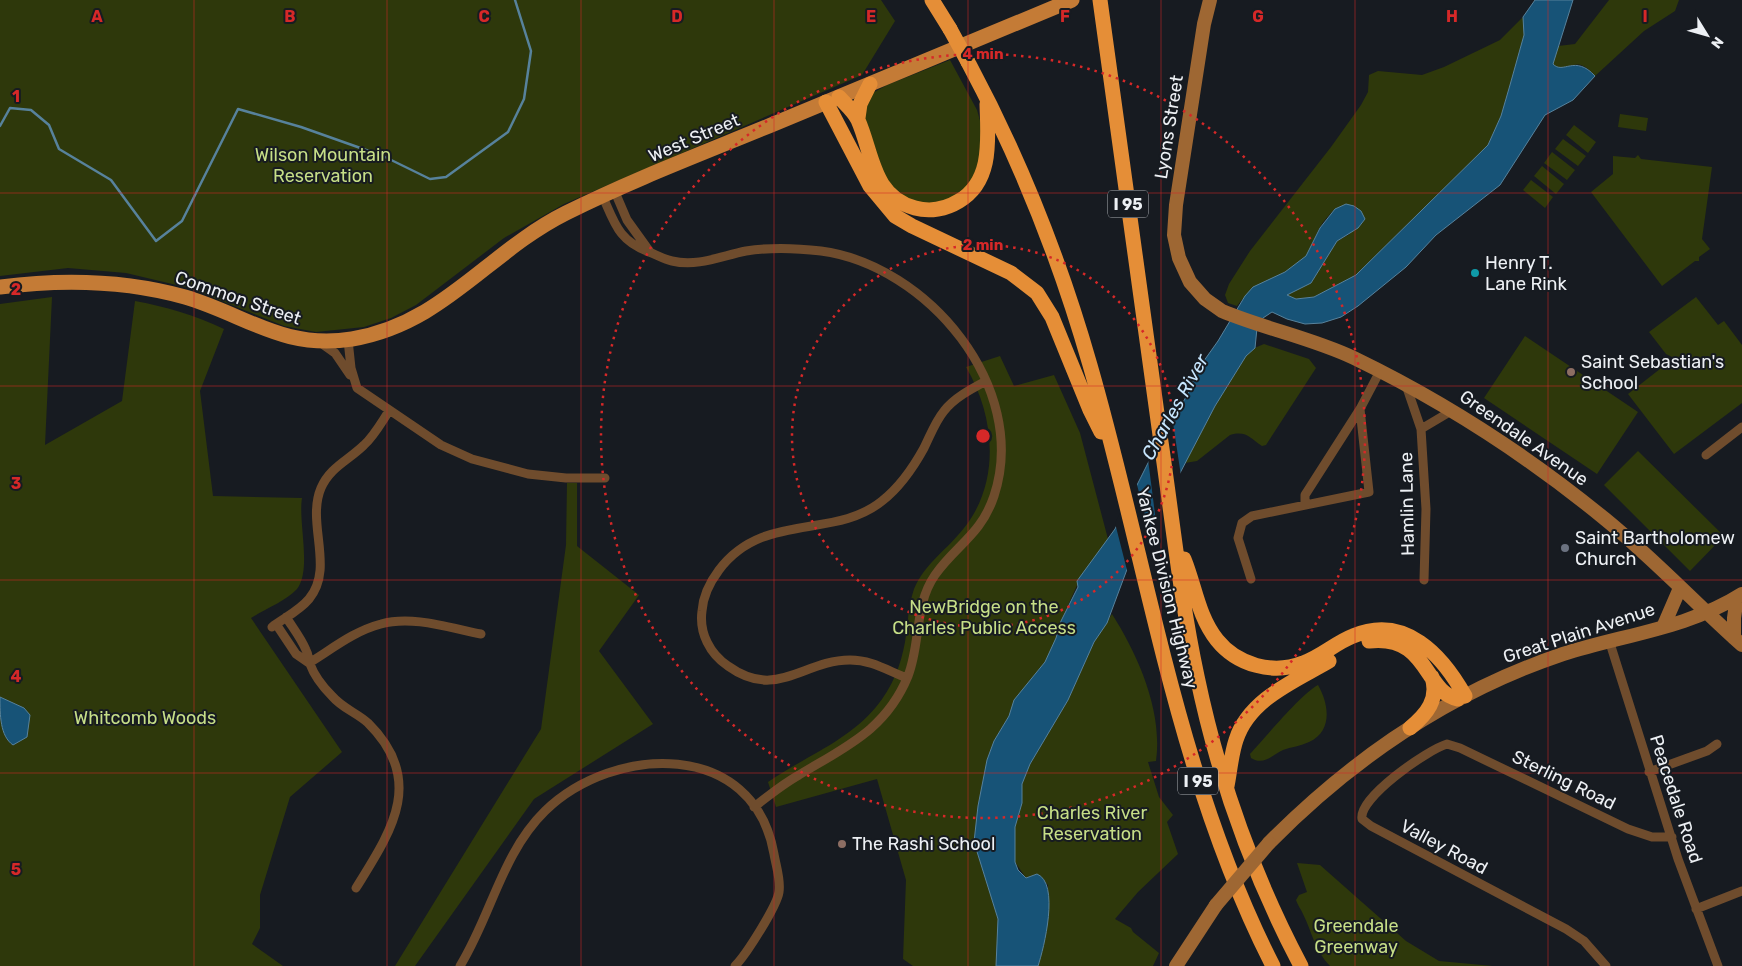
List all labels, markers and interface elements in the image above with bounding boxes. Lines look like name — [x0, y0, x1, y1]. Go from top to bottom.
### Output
text: A — [91, 7, 103, 26]
text: B — [284, 7, 296, 26]
text: C — [478, 7, 490, 26]
text: D — [671, 7, 683, 26]
text: E — [866, 7, 876, 26]
text: F — [1060, 7, 1070, 26]
text: G — [1252, 7, 1264, 26]
text: H — [1446, 7, 1458, 26]
text: I — [1642, 7, 1648, 26]
north arrow — [1682, 10, 1732, 60]
text: N — [1707, 33, 1727, 52]
text: 4 min — [962, 45, 1004, 63]
street label: Lyons Street — [1150, 73, 1188, 181]
text: 1 — [12, 87, 20, 106]
street label: West Street — [645, 109, 743, 167]
park label: Wilson Mountain Reservation — [255, 144, 391, 187]
road number: I 95 — [1108, 190, 1148, 218]
text: 2 min — [963, 236, 1003, 254]
place label: Henry T. Lane Rink — [1485, 252, 1568, 295]
street label: Common Street — [172, 266, 304, 330]
marker: Henry T. Lane Rink — [1469, 267, 1481, 279]
text: 2 — [11, 280, 21, 299]
water label: Charles River — [1136, 349, 1214, 464]
place label: Saint Sebastian's School — [1581, 351, 1724, 394]
marker: Saint Sebastian's School — [1565, 366, 1577, 378]
street label: Greendale Avenue — [1455, 385, 1593, 491]
centre of rings — [974, 427, 992, 445]
street label: Hamlin Lane — [1395, 452, 1419, 556]
text: 3 — [11, 474, 21, 493]
street label: Yankee Division Highway — [1131, 485, 1203, 691]
place label: Saint Bartholomew Church — [1575, 527, 1735, 570]
marker: Saint Bartholomew Church — [1559, 542, 1571, 554]
park label: NewBridge on the Charles Public Access — [892, 596, 1076, 639]
street label: Great Plain Avenue — [1500, 598, 1658, 668]
text: 4 — [11, 667, 22, 686]
park label: Whitcomb Woods — [74, 707, 216, 729]
street label: Peacedale Road — [1645, 732, 1707, 866]
street label: Sterling Road — [1509, 745, 1619, 815]
road number: I 95 — [1178, 768, 1218, 794]
park label: Charles River Reservation — [1037, 802, 1147, 845]
street label: Valley Road — [1397, 815, 1491, 879]
place label: The Rashi School — [852, 833, 995, 855]
marker: The Rashi School — [836, 838, 848, 850]
text: 5 — [11, 860, 21, 879]
park label: Greendale Greenway — [1313, 915, 1399, 958]

